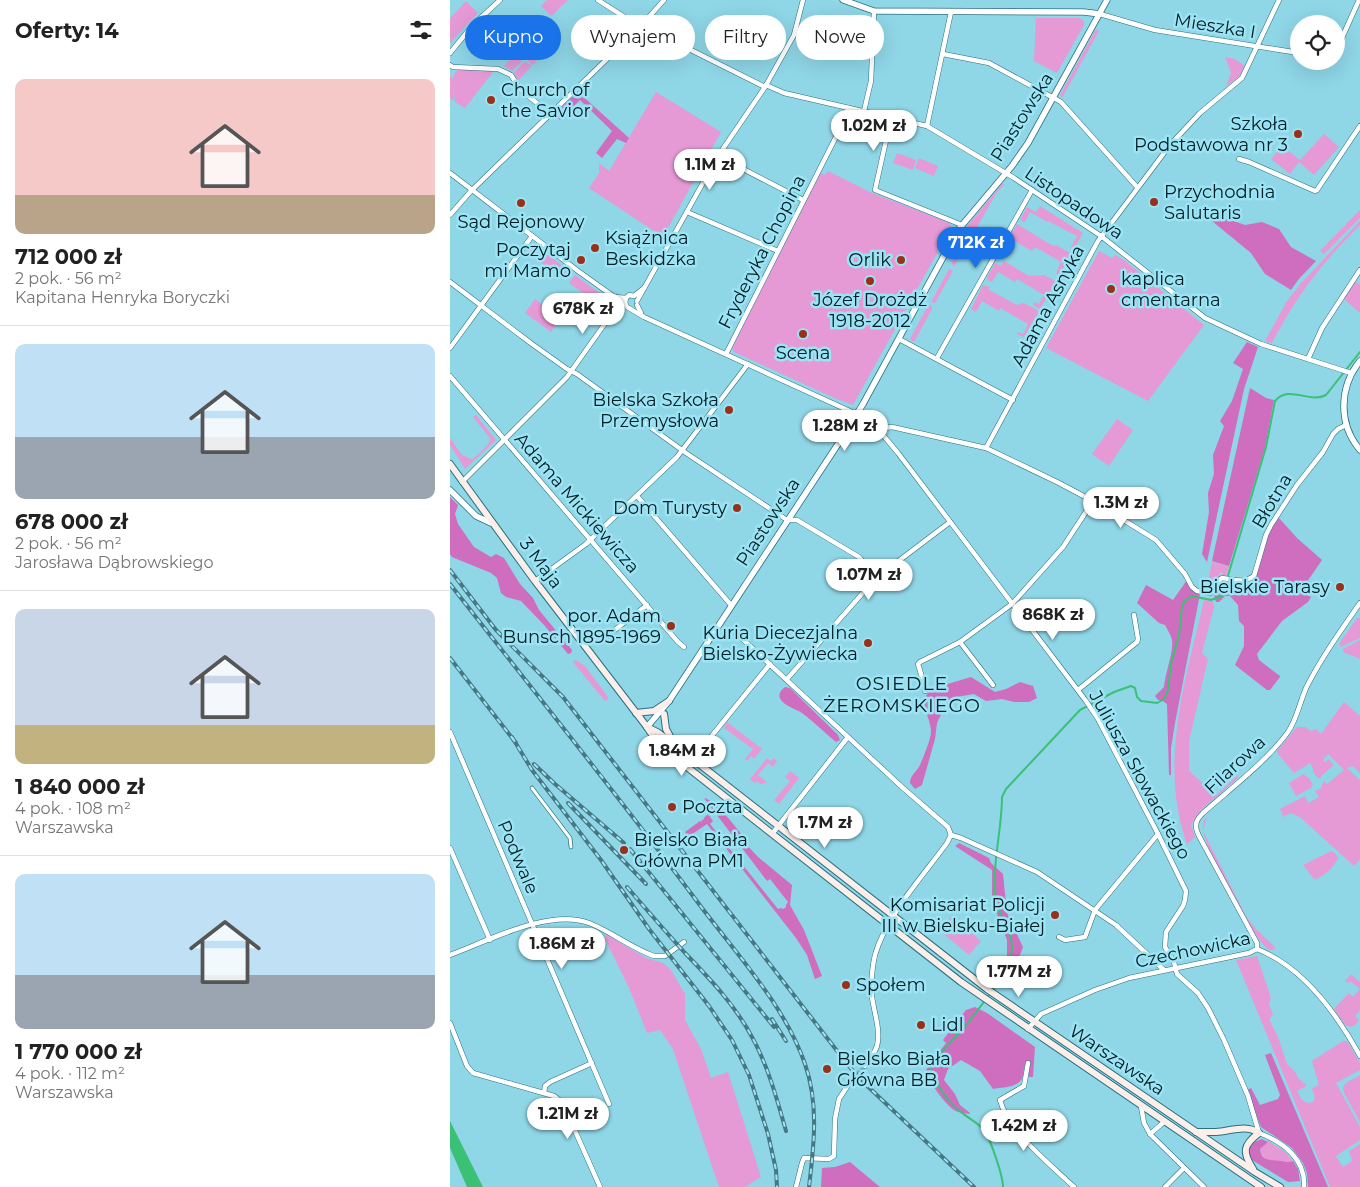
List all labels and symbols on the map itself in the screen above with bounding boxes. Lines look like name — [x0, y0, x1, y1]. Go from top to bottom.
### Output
street label: Mieszka I — [1173, 9, 1257, 43]
street label: Piastowska — [986, 68, 1058, 166]
place label: Church of the Savior — [501, 79, 591, 122]
marker: Church of the Savior — [485, 94, 497, 106]
pin: 1.02M zł — [822, 110, 926, 152]
place label: Szkoła Podstawowa nr 3 — [1134, 113, 1288, 156]
marker: Szkoła Podstawowa nr 3 — [1292, 128, 1304, 140]
pin: 1.1M zł — [664, 148, 756, 191]
street label: Listopadowa — [1020, 162, 1128, 244]
street label: Fryderyka Chopina — [714, 171, 810, 333]
place label: Przychodnia Salutaris — [1164, 181, 1275, 224]
marker: Przychodnia Salutaris — [1148, 196, 1160, 208]
marker: Sąd Rejonowy — [515, 197, 527, 209]
place label: Sąd Rejonowy — [457, 211, 585, 233]
pin: 712K zł — [930, 226, 1022, 269]
place label: Książnica Beskidzka — [605, 227, 696, 270]
place label: Poczytaj mi Mamo — [484, 239, 571, 282]
street label: Adama Asnyka — [1007, 241, 1089, 371]
marker: Książnica Beskidzka — [589, 242, 601, 254]
place label: Orlik — [848, 249, 891, 271]
marker: Poczytaj mi Mamo — [575, 254, 587, 266]
marker: Orlik — [895, 254, 907, 266]
place label: kaplica cmentarna — [1121, 268, 1221, 311]
marker: Józef Drożdż 1918-2012 — [864, 275, 876, 287]
marker: kaplica cmentarna — [1105, 283, 1117, 295]
place label: Józef Drożdż 1918-2012 — [812, 289, 927, 332]
pin: 678K zł — [537, 292, 629, 335]
marker: Scena — [797, 328, 809, 340]
place label: Scena — [776, 342, 830, 364]
place label: Bielska Szkoła Przemysłowa — [593, 389, 719, 432]
marker: Bielska Szkoła Przemysłowa — [723, 404, 735, 416]
pin: 1.28M zł — [793, 410, 897, 452]
street label: Adama Mickiewicza — [510, 428, 644, 578]
street label: Błotna — [1247, 470, 1297, 532]
street label: Piastowska — [731, 474, 805, 570]
pin: 1.3M zł — [1075, 486, 1167, 529]
place label: Dom Turysty — [613, 497, 727, 519]
marker: Dom Turysty — [731, 502, 743, 514]
street label: 3 Maja — [515, 533, 567, 593]
pin: 1.07M zł — [817, 558, 921, 601]
place label: Bielskie Tarasy — [1200, 576, 1330, 598]
marker: Bielskie Tarasy — [1334, 581, 1346, 593]
pin: 868K zł — [1007, 598, 1099, 641]
place label: por. Adam Bunsch 1895-1969 — [502, 605, 661, 648]
marker: por. Adam Bunsch 1895-1969 — [665, 620, 677, 632]
place label: Kuria Diecezjalna Bielsko-Żywiecka — [702, 622, 858, 665]
marker: Kuria Diecezjalna Bielsko-Żywiecka — [862, 637, 874, 649]
district label: OSIEDLE ŻEROMSKIEGO — [823, 672, 981, 717]
street label: Juliusza Słowackiego — [1084, 686, 1196, 863]
street label: Filarowa — [1200, 731, 1270, 799]
pin: 1.84M zł — [630, 734, 734, 777]
place label: Poczta — [682, 796, 743, 818]
marker: Poczta — [666, 801, 678, 813]
pin: 1.7M zł — [779, 806, 871, 849]
street label: Podwale — [493, 817, 543, 897]
place label: Bielsko Biała Główna PM1 — [634, 829, 748, 872]
marker: Bielsko Biała Główna PM1 — [618, 844, 630, 856]
place label: Komisariat Policji III w Bielsku-Białej — [881, 894, 1045, 937]
marker: Komisariat Policji III w Bielsku-Białej — [1049, 909, 1061, 921]
street label: Czechowicka — [1133, 927, 1253, 973]
pin: 1.86M zł — [510, 928, 614, 970]
pin: 1.77M zł — [967, 956, 1071, 998]
place label: Społem — [856, 974, 926, 996]
marker: Społem — [840, 979, 852, 991]
place label: Lidl — [931, 1014, 964, 1036]
marker: Lidl — [915, 1019, 927, 1031]
street label: Warszawska — [1065, 1020, 1169, 1100]
place label: Bielsko Biała Główna BB — [837, 1048, 951, 1091]
marker: Bielsko Biała Główna BB — [821, 1063, 833, 1075]
pin: 1.21M zł — [516, 1098, 620, 1140]
pin: 1.42M zł — [972, 1110, 1076, 1152]

